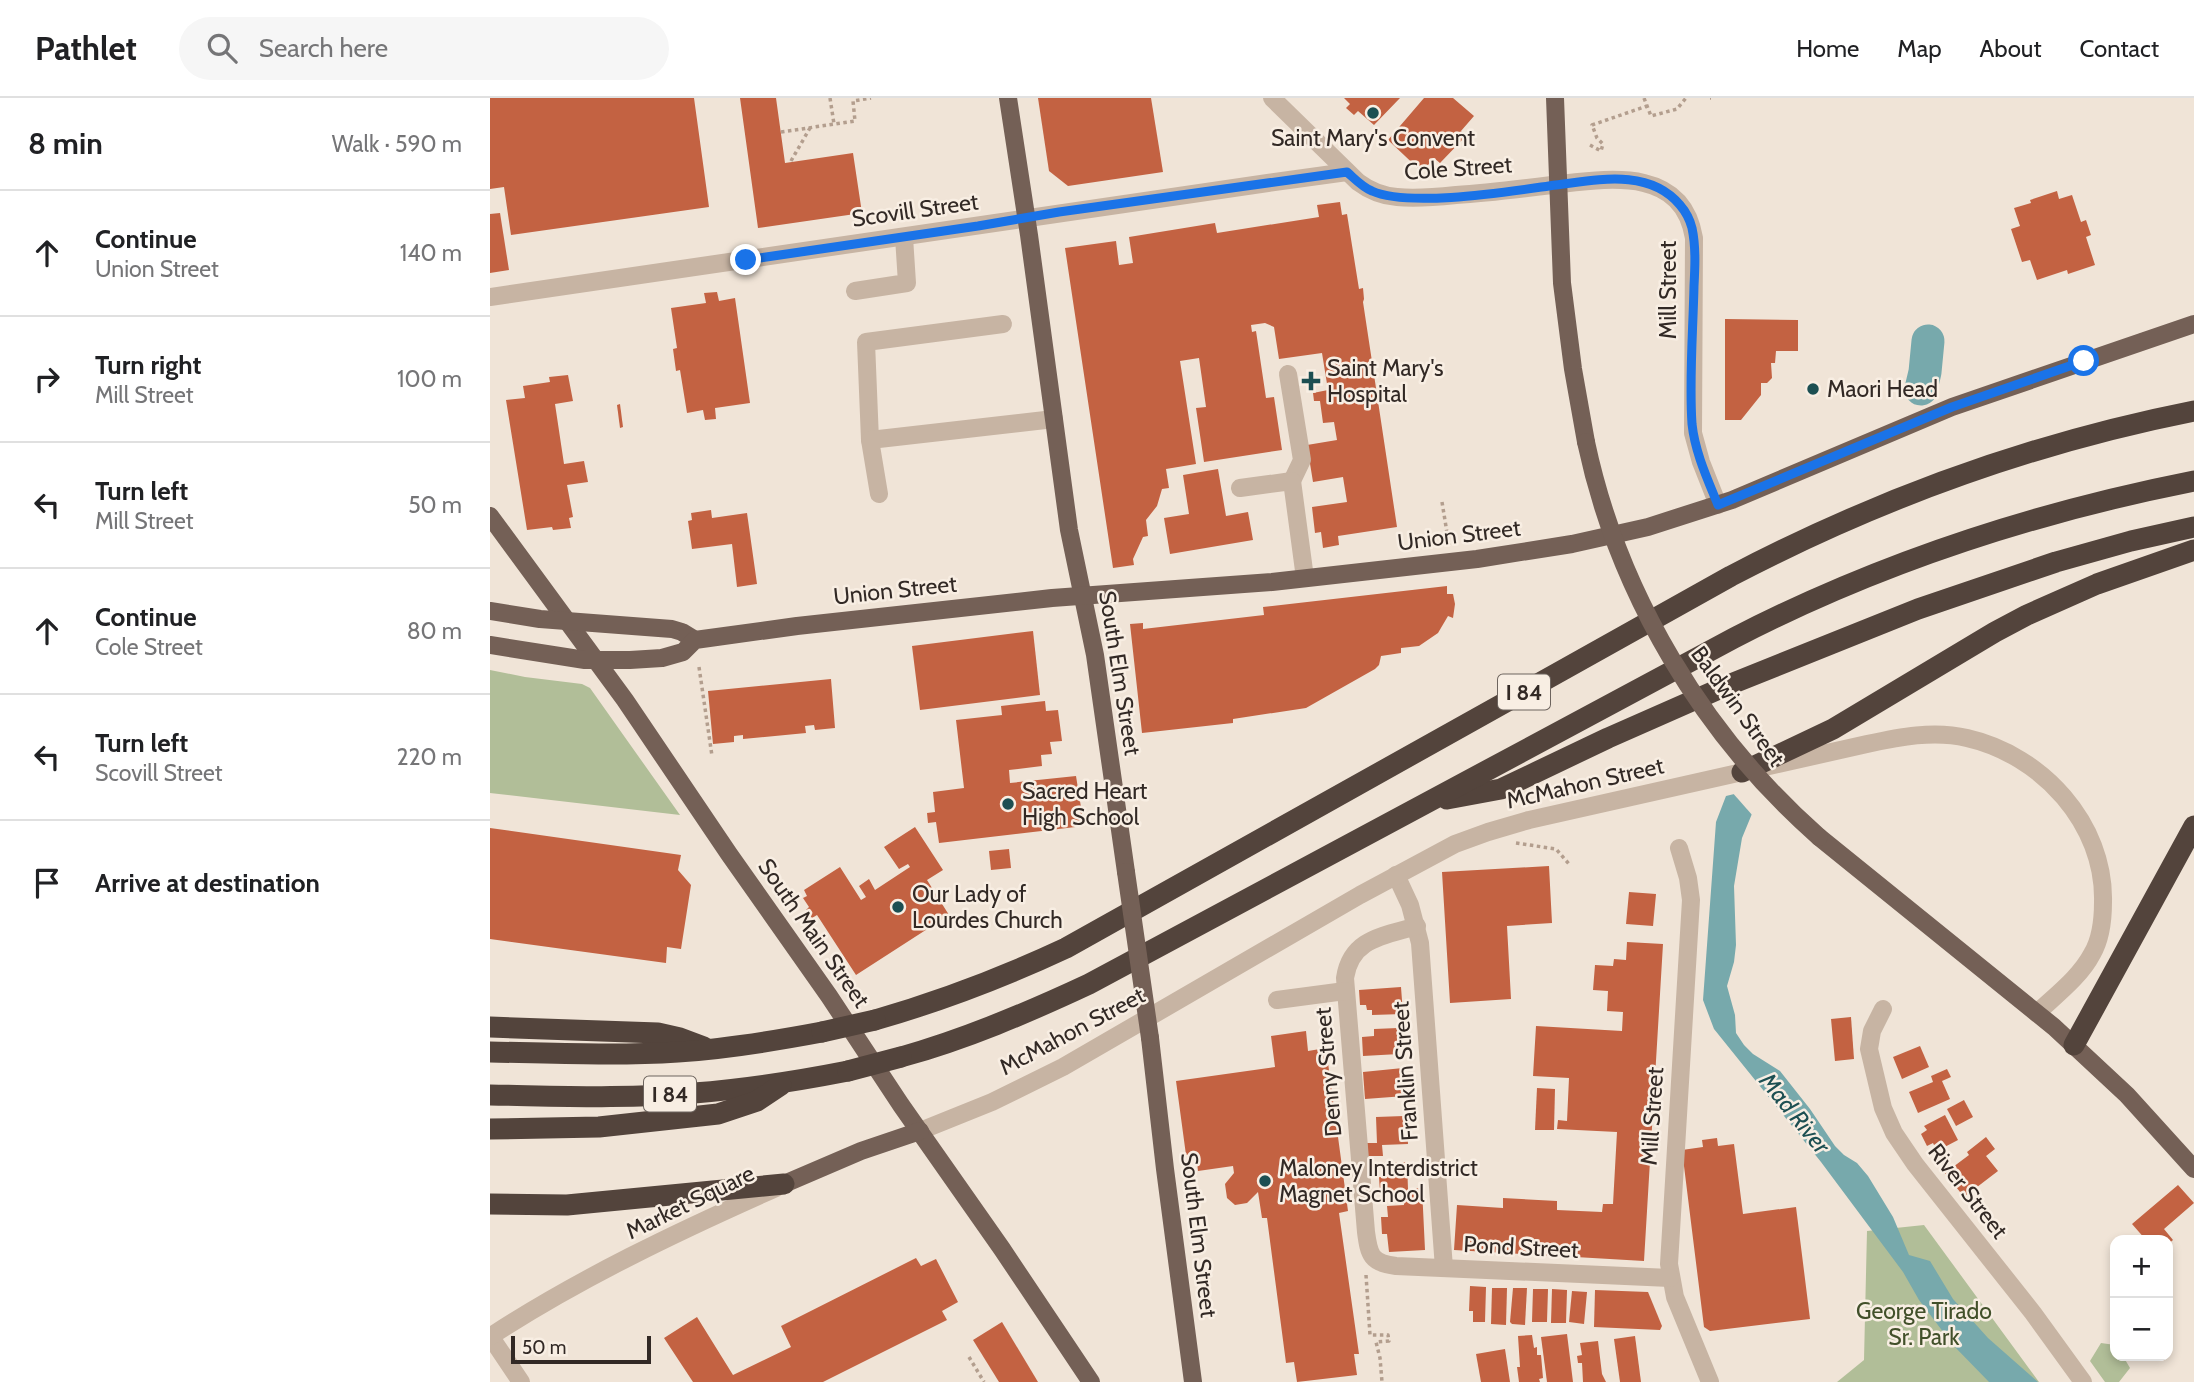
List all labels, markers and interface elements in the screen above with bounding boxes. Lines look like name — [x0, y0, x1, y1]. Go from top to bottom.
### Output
search box — [179, 17, 669, 80]
text: Pathlet — [35, 28, 137, 68]
icon: search — [203, 29, 241, 67]
text: Search here — [259, 32, 388, 64]
text: Home — [1796, 34, 1859, 63]
text: Map — [1897, 34, 1942, 63]
text: About — [1980, 34, 2042, 63]
text: Contact — [2080, 34, 2159, 63]
marker: Saint Mary's Convent — [1365, 105, 1381, 121]
place label: Saint Mary's Convent — [1271, 124, 1475, 152]
text: 8 min — [28, 125, 103, 162]
text: Walk · 590 m — [332, 130, 462, 158]
street label: Cole Street — [1403, 150, 1513, 186]
street label: Scovill Street — [850, 187, 980, 233]
text: Continue — [95, 223, 197, 255]
icon: ahead — [28, 234, 66, 272]
text: 140 m — [400, 239, 462, 267]
street label: Mill Street — [1654, 241, 1682, 339]
route end — [730, 244, 761, 275]
text: Union Street — [95, 255, 219, 283]
route start — [2068, 345, 2099, 376]
text: Turn right — [95, 349, 201, 381]
place label: Saint Mary's Hospital — [1327, 354, 1444, 408]
icon: right — [28, 360, 66, 398]
text: 100 m — [397, 365, 462, 393]
marker: Saint Mary's Hospital — [1301, 371, 1321, 391]
place label: Maori Head — [1827, 375, 1938, 403]
text: Mill Street — [95, 381, 193, 409]
marker: Maori Head — [1805, 381, 1821, 397]
text: Turn left — [95, 475, 188, 507]
icon: left — [28, 486, 66, 524]
text: 50 m — [408, 491, 462, 519]
text: Mill Street — [95, 507, 193, 535]
street label: Union Street — [1396, 514, 1522, 556]
street label: Union Street — [832, 570, 958, 610]
street label: South Elm Street — [1093, 589, 1147, 757]
text: Continue — [95, 601, 197, 633]
icon: ahead — [28, 612, 66, 650]
text: 80 m — [407, 617, 462, 645]
text: Cole Street — [95, 633, 203, 661]
street label: Baldwin Street — [1685, 641, 1791, 772]
road number: I 84 — [1498, 674, 1550, 710]
text: Turn left — [95, 727, 188, 759]
icon: left — [28, 738, 66, 776]
text: 220 m — [396, 743, 462, 771]
street label: McMahon Street — [1504, 751, 1667, 815]
text: Scovill Street — [95, 759, 223, 787]
place label: Sacred Heart High School — [1022, 777, 1148, 831]
marker: Sacred Heart High School — [1000, 796, 1016, 812]
street label: South Main Street — [752, 853, 876, 1013]
icon: arrive — [28, 864, 66, 902]
text: Arrive at destination — [95, 867, 320, 899]
place label: Our Lady of Lourdes Church — [912, 880, 1063, 934]
marker: Our Lady of Lourdes Church — [890, 899, 906, 915]
street label: McMahon Street — [995, 981, 1150, 1081]
street label: Franklin Street — [1386, 1000, 1424, 1142]
street label: Denny Street — [1308, 1006, 1348, 1138]
street label: Mill Street — [1635, 1066, 1669, 1166]
water label: Mad River — [1753, 1066, 1837, 1160]
road number: I 84 — [644, 1076, 696, 1112]
street label: River Street — [1922, 1138, 2014, 1244]
street label: South Elm Street — [1175, 1151, 1223, 1319]
place label: Maloney Interdistrict Magnet School — [1279, 1154, 1478, 1208]
street label: Market Square — [621, 1159, 759, 1245]
marker: Maloney Interdistrict Magnet School — [1257, 1173, 1273, 1189]
street label: Pond Street — [1463, 1230, 1580, 1264]
map controls — [2110, 1235, 2173, 1361]
button: + — [2110, 1235, 2173, 1298]
park label: George Tirado Sr. Park — [1856, 1297, 1992, 1351]
button: − — [2110, 1298, 2173, 1361]
scale bar — [511, 1333, 651, 1365]
text: 50 m — [522, 1336, 566, 1359]

